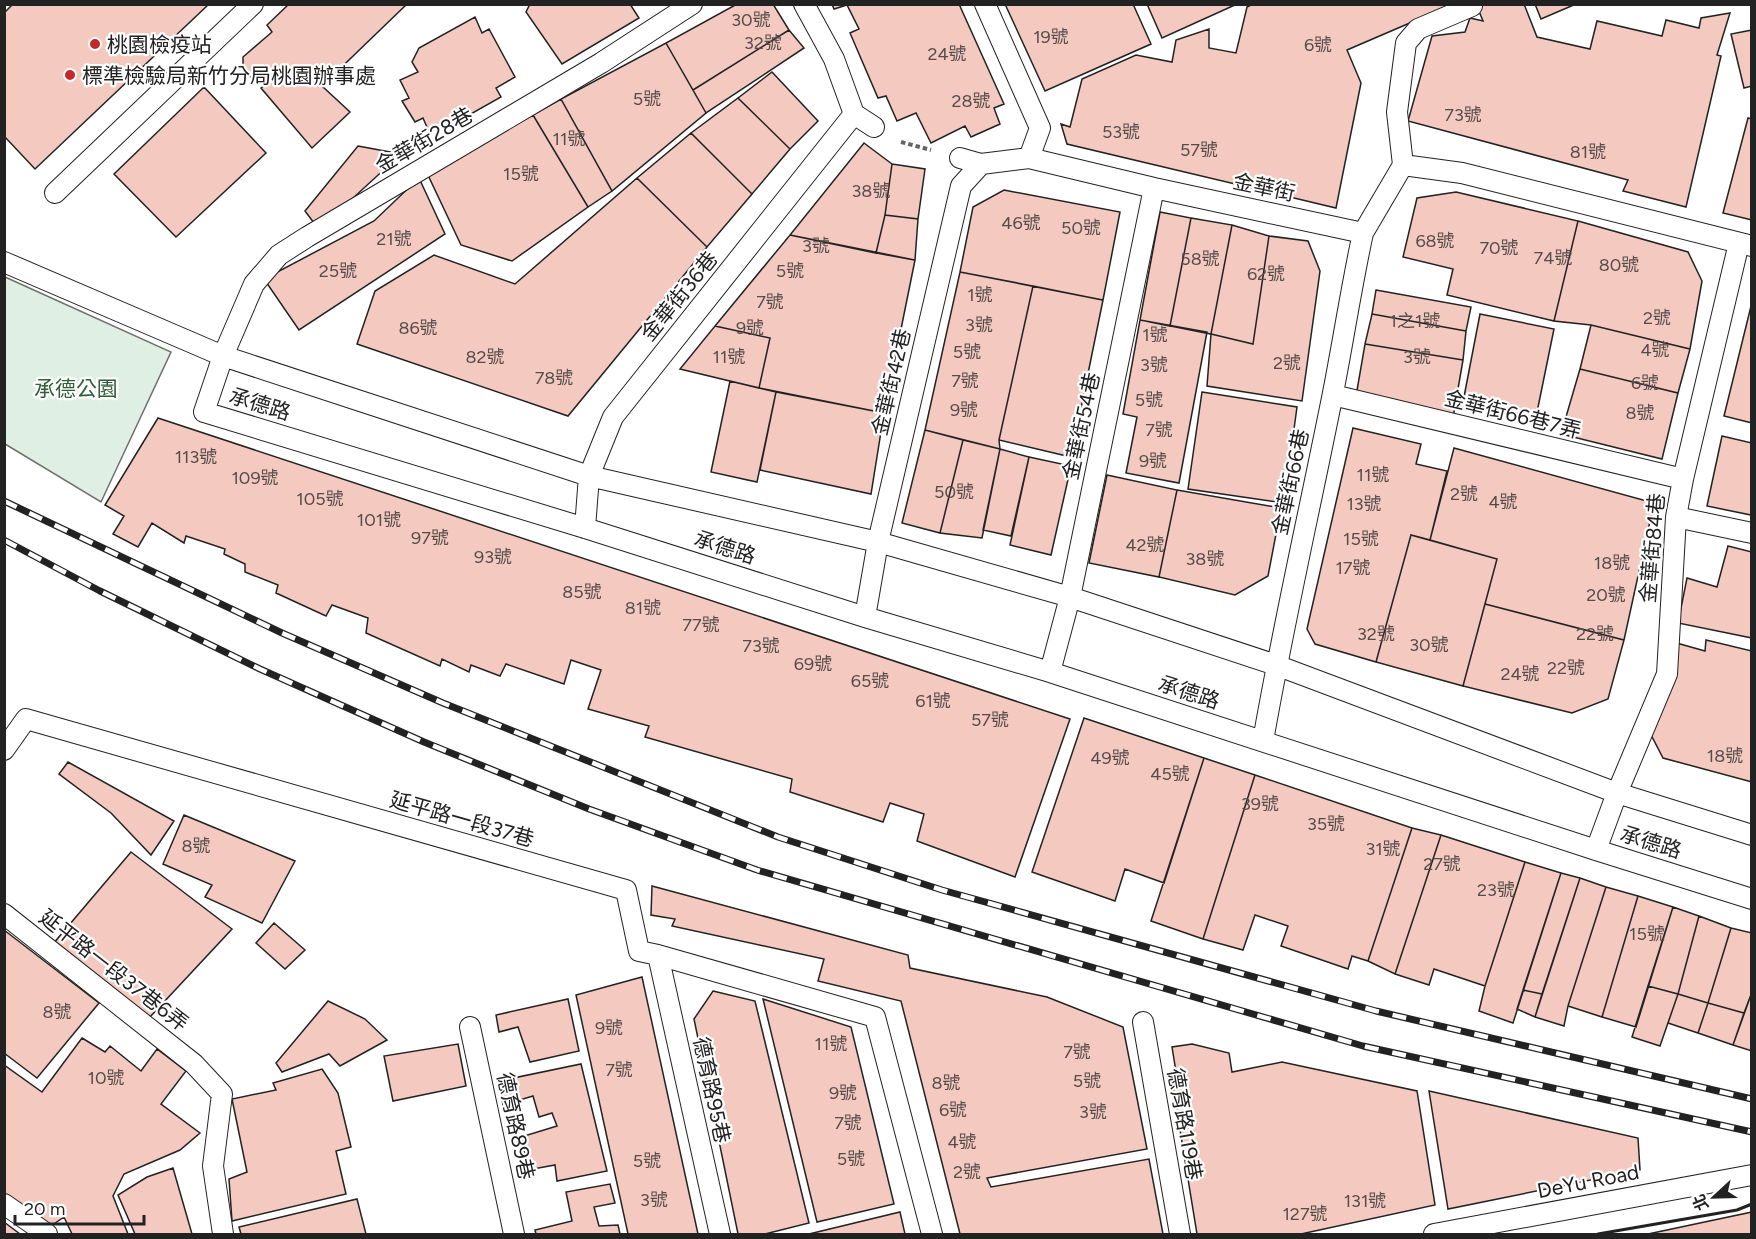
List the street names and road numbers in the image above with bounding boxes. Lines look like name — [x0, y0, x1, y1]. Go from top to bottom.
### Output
street label: 金華街28巷 — [371, 102, 477, 178]
street label: 金華街 — [1231, 168, 1297, 206]
street label: 金華街36巷 — [636, 246, 722, 346]
street label: 金華街42巷 — [867, 326, 915, 438]
street label: 金華街54巷 — [1057, 370, 1105, 482]
street label: 承德路 — [226, 383, 294, 425]
street label: 金華街66巷7弄 — [1442, 385, 1584, 443]
street label: 金華街66巷 — [1267, 427, 1313, 537]
street label: 金華街84巷 — [1635, 492, 1669, 604]
street label: 承德路 — [691, 525, 759, 569]
street label: 承德路 — [1155, 670, 1223, 714]
street label: 延平路一段37巷 — [387, 786, 537, 852]
street label: 承德路 — [1617, 821, 1685, 863]
street label: 延平路一段37巷6弄 — [35, 904, 193, 1036]
street label: 德育路95巷 — [689, 1035, 735, 1145]
street label: 德育路119巷 — [1163, 1066, 1207, 1182]
street label: 德育路89巷 — [492, 1070, 540, 1182]
street label: DeYu Road — [1535, 1159, 1641, 1203]

